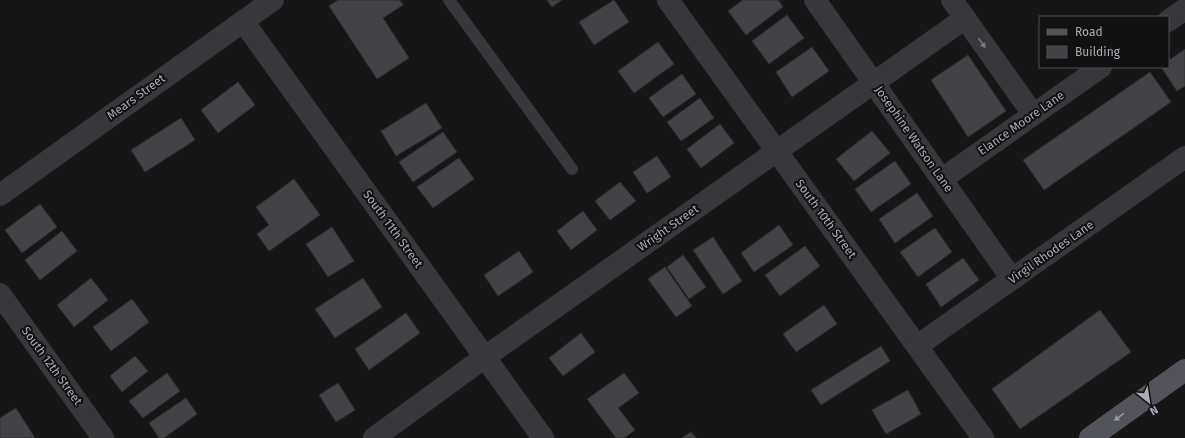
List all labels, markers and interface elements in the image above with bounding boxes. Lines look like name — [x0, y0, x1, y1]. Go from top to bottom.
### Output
legend — [1039, 16, 1169, 68]
text: Road — [1075, 25, 1103, 39]
one-way arrow — [978, 38, 986, 49]
text: Building — [1075, 45, 1121, 59]
street label: Mears Street — [104, 71, 168, 123]
street label: Josephine Watson Lane — [872, 83, 956, 195]
street label: Elance Moore Lane — [975, 88, 1067, 158]
street label: South 10th Street — [793, 177, 860, 262]
street label: South 11th Street — [360, 188, 426, 271]
street label: Wright Street — [635, 201, 702, 254]
street label: Virgil Rhodes Lane — [1006, 217, 1096, 287]
street label: South 12th Street — [19, 324, 85, 408]
north arrow — [1129, 382, 1169, 422]
text: N — [1147, 403, 1160, 418]
one-way arrow — [1114, 413, 1124, 421]

